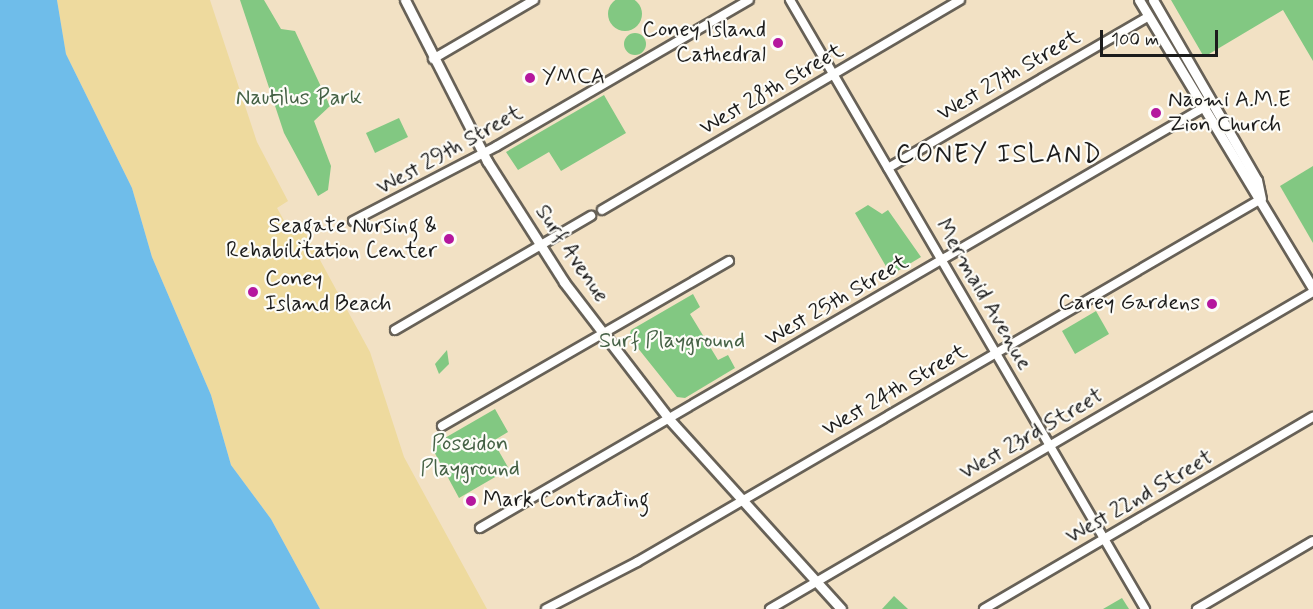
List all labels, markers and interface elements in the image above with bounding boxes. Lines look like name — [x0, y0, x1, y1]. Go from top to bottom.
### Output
place label: Coney Island Cathedral — [638, 17, 766, 68]
scale bar — [1103, 18, 1222, 56]
street label: West 27th Street — [933, 24, 1085, 128]
text: 100 m — [1111, 28, 1159, 52]
marker: Coney Island Cathedral — [771, 36, 785, 50]
street label: West 28th Street — [696, 38, 848, 142]
place label: YMCA — [542, 65, 605, 91]
marker: YMCA — [523, 71, 537, 85]
park label: Nautilus Park — [237, 86, 361, 112]
place label: Naomi A.M.E Zion Church — [1168, 87, 1291, 138]
street label: West 29th Street — [373, 100, 527, 202]
marker: Naomi A.M.E Zion Church — [1149, 106, 1163, 120]
district label: CONEY ISLAND — [897, 140, 1101, 172]
street label: Surf Avenue — [528, 199, 614, 309]
place label: Seagate Nursing & Rehabilitation Center — [230, 213, 437, 264]
street label: Mermaid Avenue — [931, 217, 1035, 373]
marker: Seagate Nursing & Rehabilitation Center — [442, 232, 456, 246]
street label: West 25th Street — [761, 249, 913, 353]
place label: Coney Island Beach — [265, 266, 392, 318]
marker: Coney Island Beach — [246, 285, 260, 299]
place label: Carey Gardens — [1062, 291, 1200, 317]
marker: Carey Gardens — [1205, 297, 1219, 311]
park label: Surf Playground — [599, 329, 745, 355]
street label: West 24th Street — [818, 339, 972, 443]
street label: West 23rd Street — [956, 384, 1108, 486]
park label: Poseidon Playground — [420, 431, 520, 482]
street label: West 22nd Street — [1062, 445, 1218, 551]
place label: Mark Contracting — [483, 488, 649, 514]
marker: Mark Contracting — [464, 494, 478, 508]

